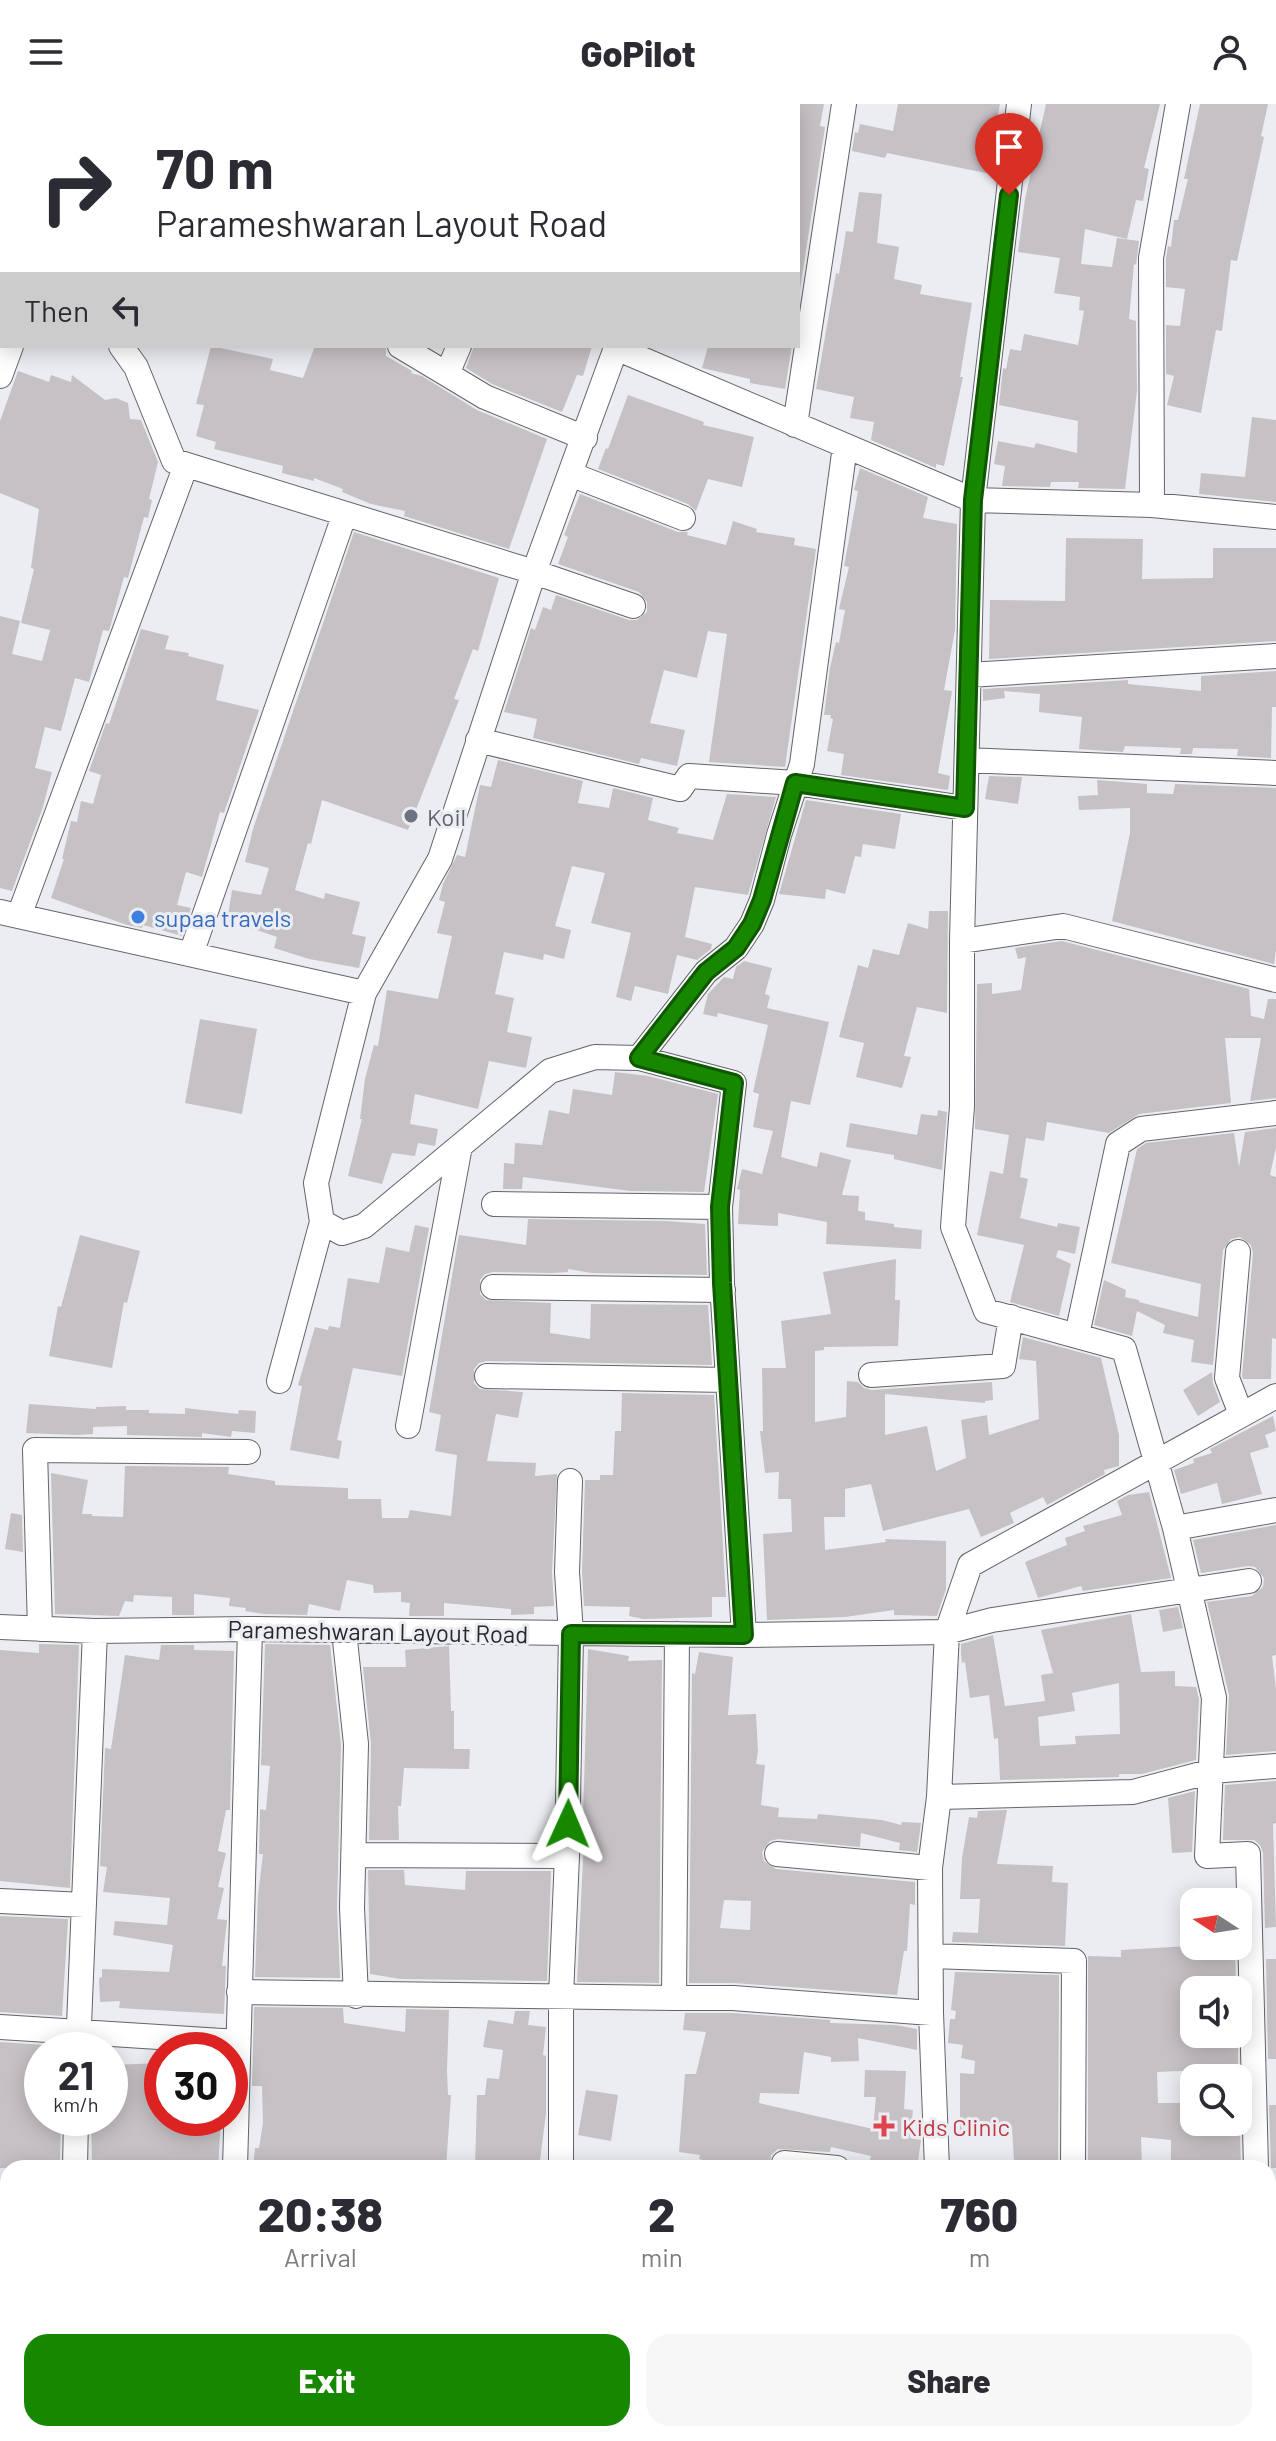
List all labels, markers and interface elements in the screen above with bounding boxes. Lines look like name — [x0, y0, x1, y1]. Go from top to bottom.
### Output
icon: menu — [24, 30, 68, 74]
icon: person — [1208, 30, 1252, 74]
text: GoPilot — [580, 31, 696, 74]
pin — [975, 113, 1043, 195]
icon: arrive — [987, 125, 1031, 169]
text: 70 m — [156, 133, 274, 200]
icon: right — [24, 136, 128, 240]
text: Parameshwaran Layout Road — [156, 201, 607, 244]
icon: left — [105, 288, 149, 332]
text: Then — [24, 292, 89, 328]
place label: Koil — [427, 802, 466, 831]
marker: Koil — [402, 807, 420, 825]
place label: supaa travels — [154, 903, 291, 932]
marker: supaa travels — [129, 908, 147, 926]
street label: Parameshwaran Layout Road — [227, 1614, 529, 1648]
position arrow — [526, 1782, 610, 1866]
north arrow — [1180, 1888, 1252, 1960]
map controls — [1180, 1888, 1252, 2136]
button: sound — [1180, 1976, 1252, 2048]
speed limit sign: 30 — [144, 2032, 248, 2136]
text: 21 — [58, 2050, 94, 2098]
button: search — [1180, 2064, 1252, 2136]
text: km/h — [53, 2092, 99, 2116]
place label: Kids Clinic — [902, 2112, 1010, 2141]
marker: Kids Clinic — [873, 2115, 895, 2137]
text: 20:38 — [258, 2184, 383, 2242]
text: 2 — [648, 2184, 675, 2242]
text: 760 — [941, 2184, 1018, 2242]
text: Arrival — [284, 2241, 357, 2272]
text: min — [641, 2241, 683, 2272]
text: m — [969, 2241, 990, 2272]
button: Exit — [24, 2334, 630, 2426]
button: Share — [646, 2334, 1252, 2426]

